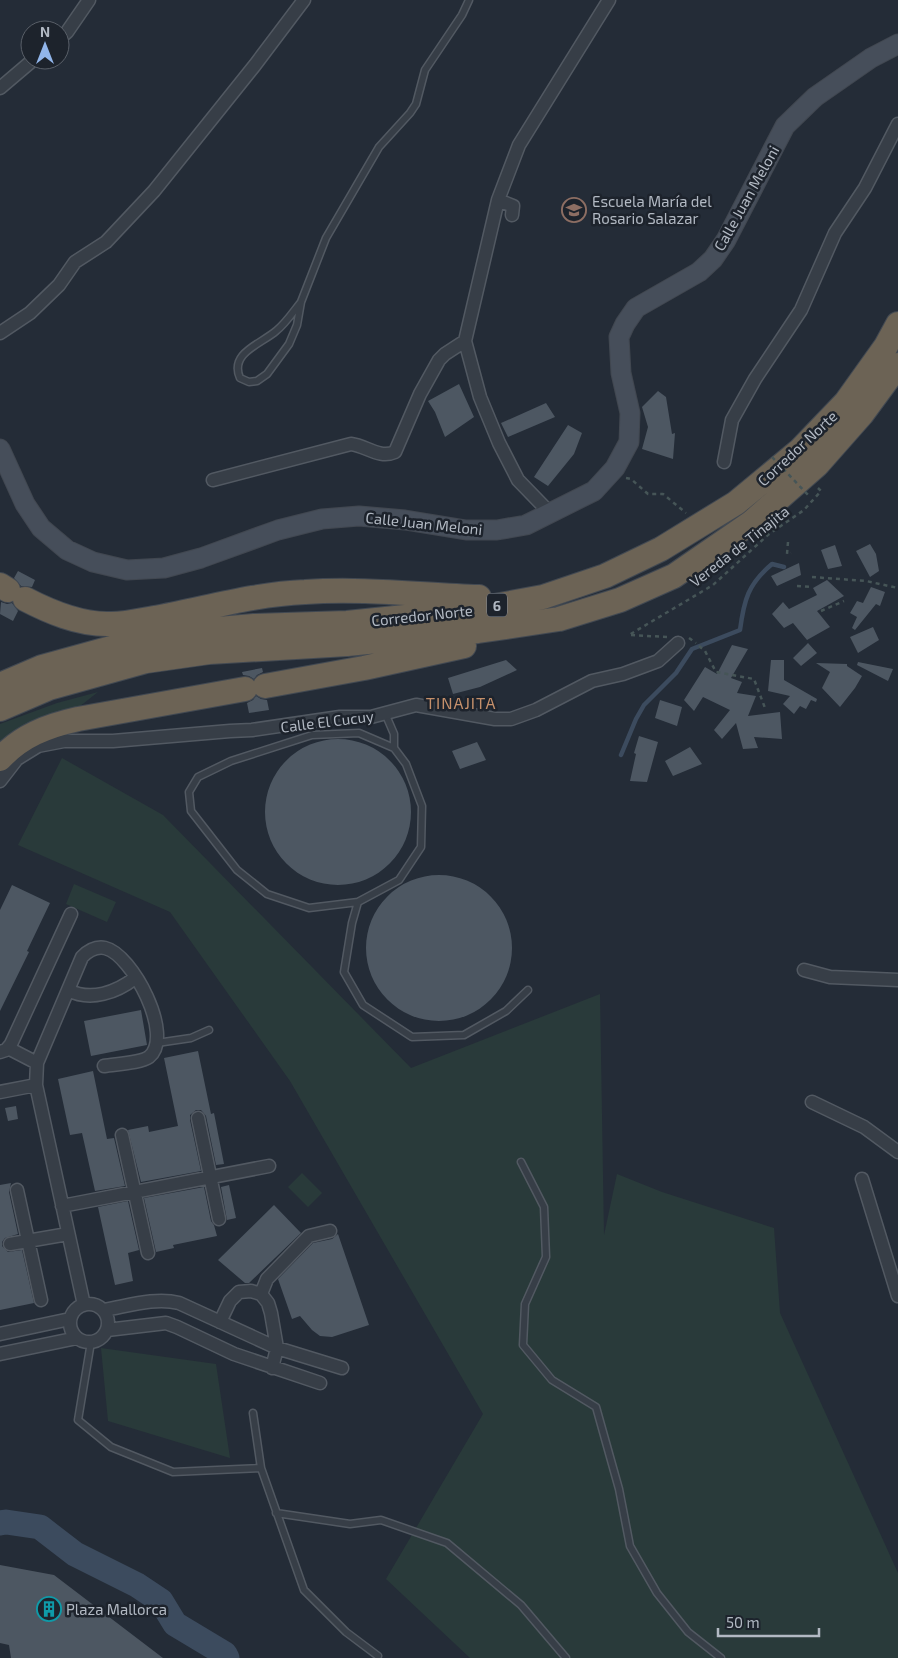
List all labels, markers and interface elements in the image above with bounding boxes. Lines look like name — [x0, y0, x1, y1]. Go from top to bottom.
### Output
north arrow — [20, 20, 70, 70]
text: N — [40, 23, 50, 40]
street label: Calle Juan Meloni — [710, 142, 782, 254]
place label: Escuela María del Rosario Salazar — [592, 192, 712, 227]
school or university icon: Escuela María del Rosario Salazar — [561, 197, 587, 223]
street label: Corredor Norte — [754, 407, 840, 489]
street label: Vereda de Tinajita — [686, 502, 793, 591]
street label: Calle Juan Meloni — [365, 508, 483, 538]
road number: 6 — [487, 594, 507, 616]
street label: Corredor Norte — [370, 601, 474, 629]
district label: TINAJITA — [426, 693, 496, 712]
street label: Calle El Cucuy — [279, 706, 375, 736]
building icon: Plaza Mallorca — [36, 1596, 62, 1622]
place label: Plaza Mallorca — [66, 1600, 167, 1618]
scale bar — [718, 1606, 819, 1638]
text: 50 m — [726, 1613, 760, 1631]

